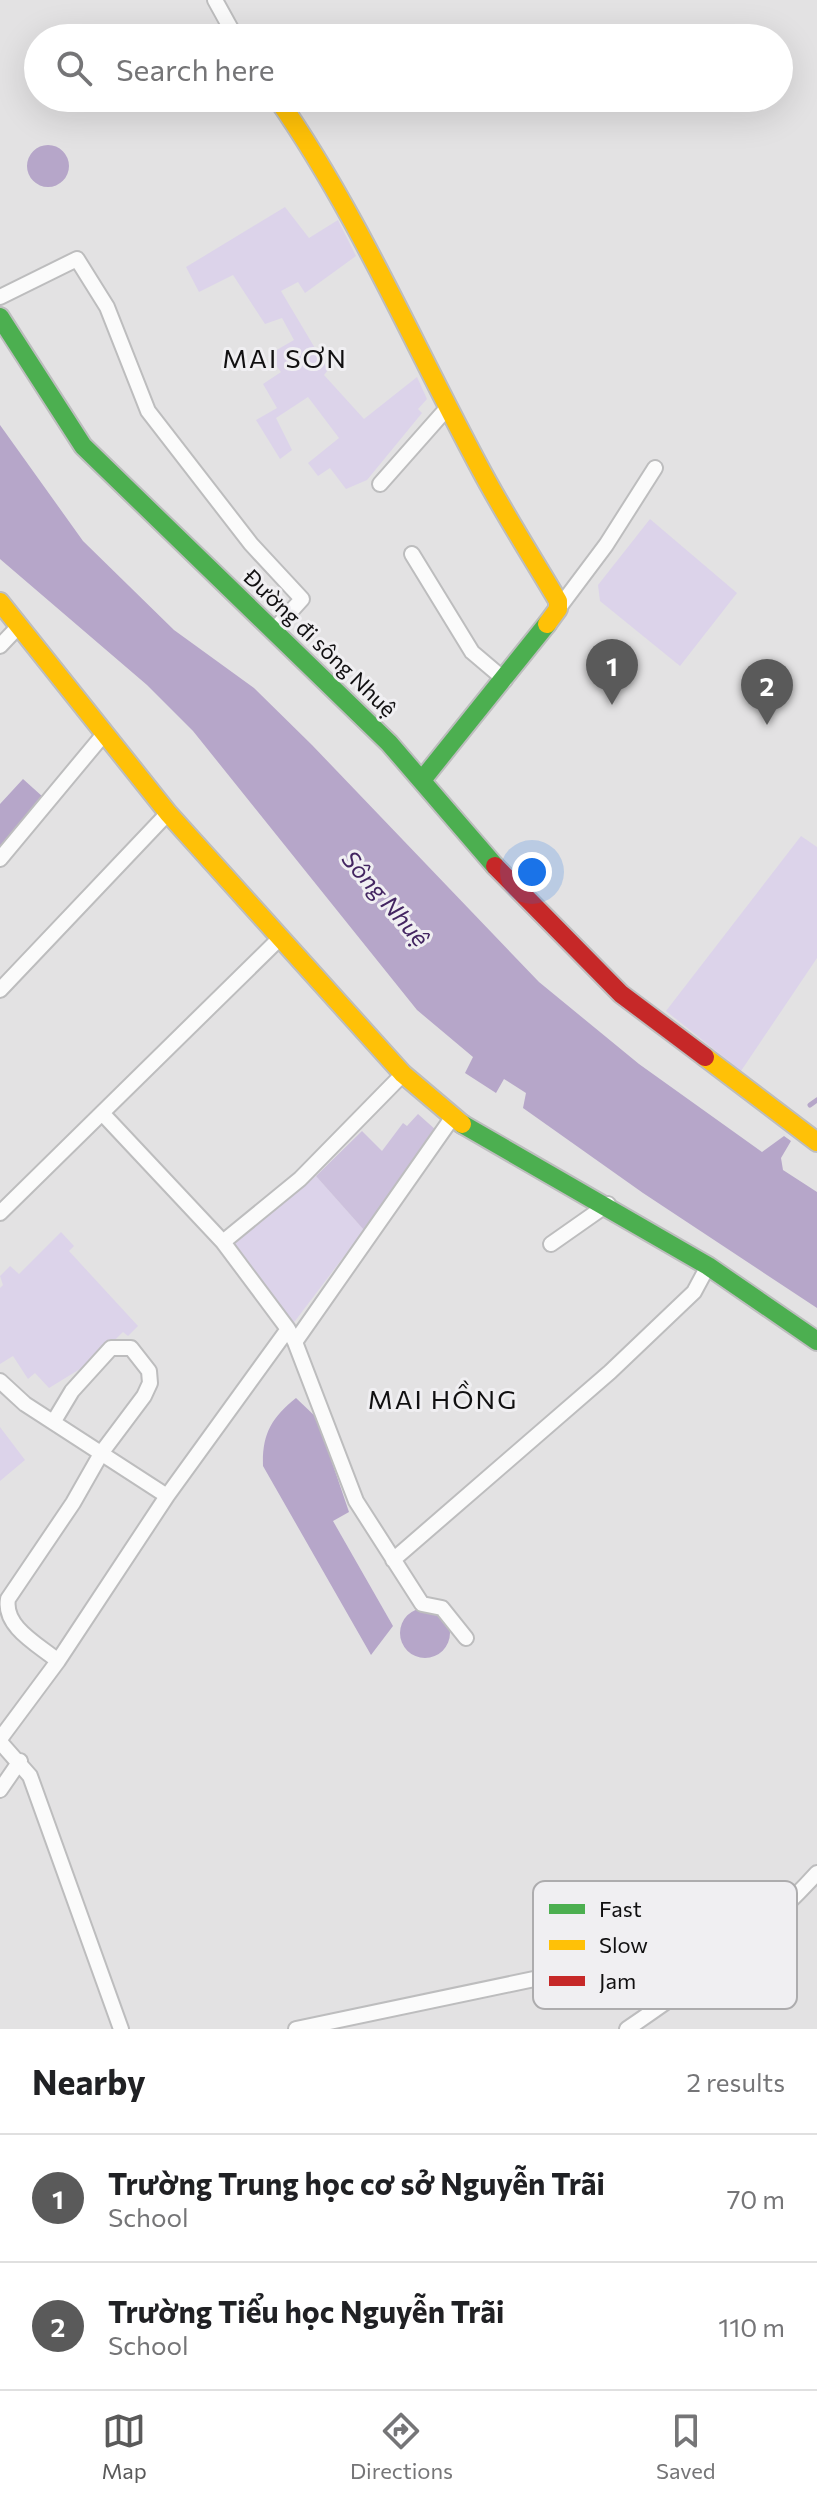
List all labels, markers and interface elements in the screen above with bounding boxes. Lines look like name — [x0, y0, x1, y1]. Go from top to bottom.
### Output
search box — [24, 24, 793, 112]
icon: search — [52, 46, 96, 90]
text: Search here — [116, 50, 275, 87]
district label: MAI SƠN — [222, 342, 348, 373]
street label: Đường đi sông Nhuệ — [238, 562, 402, 722]
pin: 1 — [586, 639, 638, 705]
pin: 2 — [741, 659, 793, 725]
water label: Sông Nhuệ — [337, 844, 436, 952]
your location — [512, 852, 552, 892]
district label: MAI HỒNG — [368, 1380, 518, 1414]
legend — [533, 1881, 797, 2009]
text: Fast — [599, 1895, 642, 1922]
text: Slow — [599, 1931, 648, 1958]
text: Jam — [599, 1967, 636, 1994]
text: Nearby — [32, 2060, 146, 2102]
text: 2 results — [687, 2066, 785, 2097]
text: Trường Trung học cơ sở Nguyễn Trãi — [108, 2164, 605, 2201]
text: 1 — [52, 2183, 64, 2214]
text: 70 m — [727, 2183, 785, 2214]
text: School — [108, 2201, 189, 2232]
text: Trường Tiểu học Nguyễn Trãi — [108, 2292, 504, 2329]
text: 2 — [51, 2311, 65, 2342]
text: 110 m — [718, 2311, 785, 2342]
text: School — [108, 2329, 189, 2360]
tab: Map — [102, 2409, 147, 2484]
tab: Directions — [350, 2409, 453, 2484]
tab: Saved — [656, 2409, 715, 2484]

